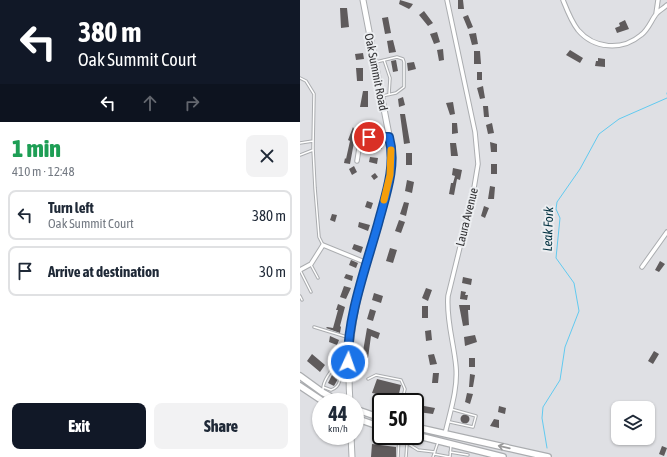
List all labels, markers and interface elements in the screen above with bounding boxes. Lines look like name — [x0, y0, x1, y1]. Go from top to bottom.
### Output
icon: left — [12, 16, 64, 68]
text: 380 m — [78, 16, 141, 48]
street label: Oak Summit Road — [362, 32, 390, 112]
text: Oak Summit Court — [78, 49, 197, 70]
icon: left — [97, 92, 119, 114]
icon: ahead — [139, 92, 161, 114]
icon: right — [181, 92, 203, 114]
pin — [352, 120, 386, 154]
icon: arrive — [358, 126, 380, 148]
text: 1 min — [12, 135, 61, 162]
button: close — [246, 135, 288, 177]
text: 410 m · 12:48 — [12, 164, 75, 179]
street label: Laura Avenue — [453, 186, 481, 248]
text: Turn left — [48, 199, 94, 216]
icon: left — [14, 204, 36, 226]
water label: Leak Fork — [540, 206, 556, 252]
text: 380 m — [252, 207, 286, 224]
text: Oak Summit Court — [48, 216, 134, 231]
icon: arrive — [14, 260, 36, 282]
text: Arrive at destination — [48, 263, 159, 280]
text: 30 m — [259, 263, 286, 280]
position arrow — [327, 341, 369, 383]
speed limit sign: 50 — [372, 393, 424, 445]
map controls — [611, 401, 655, 445]
button: layers — [611, 401, 655, 445]
text: 44 — [329, 402, 347, 425]
button: Exit — [12, 403, 146, 449]
button: Share — [154, 403, 288, 449]
text: km/h — [328, 423, 348, 434]
one-way arrow — [498, 443, 511, 451]

